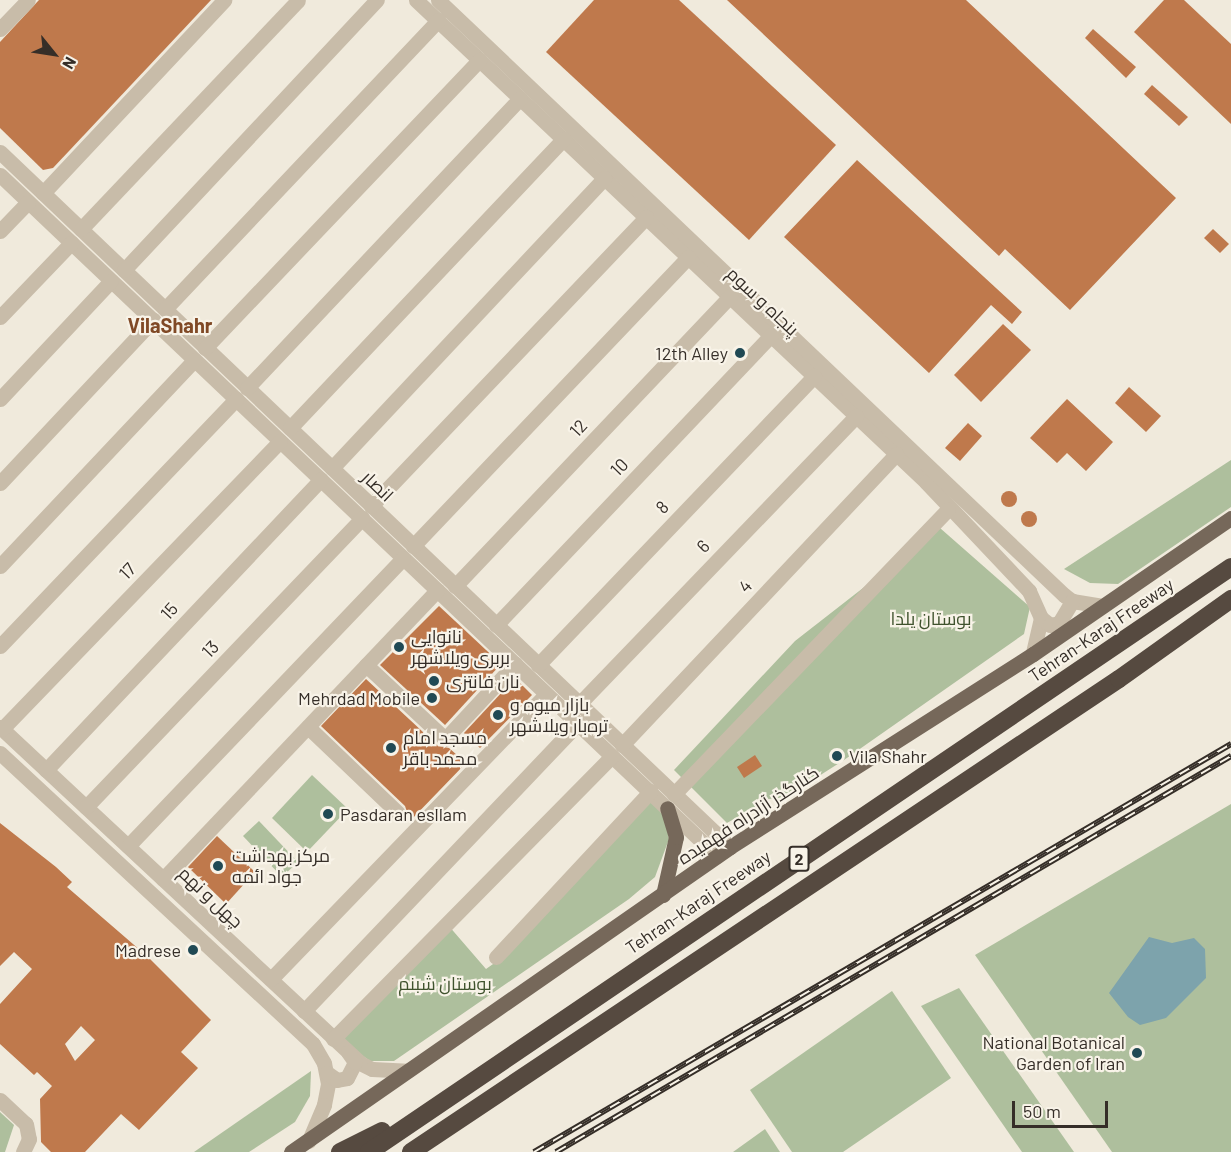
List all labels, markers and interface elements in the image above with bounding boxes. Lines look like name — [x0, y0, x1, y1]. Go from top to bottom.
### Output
north arrow — [24, 24, 84, 84]
text: N — [59, 54, 81, 73]
street label: پنجاه و سوم — [723, 262, 803, 340]
district label: VilaShahr — [128, 313, 212, 337]
place label: 12th Alley — [655, 342, 728, 364]
marker: 12th Alley — [733, 346, 747, 360]
street label: 12 — [565, 415, 591, 441]
street label: 10 — [606, 454, 632, 480]
street label: انصار — [358, 466, 398, 506]
street label: 8 — [651, 496, 673, 518]
street label: 6 — [692, 535, 714, 557]
street label: 17 — [114, 558, 140, 584]
street label: Tehran-Karaj Freeway — [1024, 573, 1178, 687]
street label: 4 — [734, 575, 756, 597]
street label: 15 — [156, 598, 182, 624]
park label: بوستان یلدا — [890, 607, 972, 629]
place label: نانوایی بربری ویلاشهر — [411, 626, 510, 668]
street label: 13 — [197, 636, 223, 662]
marker: نانوایی بربری ویلاشهر — [392, 640, 406, 654]
place label: نان فانتزی — [446, 670, 520, 692]
marker: نان فانتزی — [427, 674, 441, 688]
place label: Mehrdad Mobile — [298, 687, 420, 709]
marker: Mehrdad Mobile — [425, 691, 439, 705]
place label: بازار میوه و تره‌بار ویلاشهر — [510, 694, 608, 736]
marker: بازار میوه و تره‌بار ویلاشهر — [491, 708, 505, 722]
place label: مسجد امام محمد باقر — [403, 727, 487, 770]
marker: مسجد امام محمد باقر — [384, 741, 398, 755]
place label: Vila Shahr — [849, 745, 927, 767]
marker: Vila Shahr — [830, 749, 844, 763]
street label: کنارگذر آزادراه فهمیده — [673, 761, 823, 869]
place label: Pasdaran esllam — [340, 803, 467, 825]
marker: Pasdaran esllam — [321, 807, 335, 821]
place label: مرکز بهداشت جواد ائمه — [232, 845, 330, 888]
street label: Tehran-Karaj Freeway — [621, 845, 775, 959]
road number: 2 — [788, 846, 810, 872]
marker: مرکز بهداشت جواد ائمه — [209, 857, 227, 875]
street label: چهل و نهم — [174, 862, 248, 932]
place label: Madrese — [115, 939, 181, 961]
marker: Madrese — [186, 943, 200, 957]
park label: بوستان شبنم — [398, 972, 492, 994]
place label: National Botanical Garden of Iran — [982, 1032, 1125, 1074]
marker: National Botanical Garden of Iran — [1130, 1046, 1144, 1060]
scale bar — [1015, 1089, 1111, 1127]
text: 50 m — [1023, 1100, 1061, 1122]

